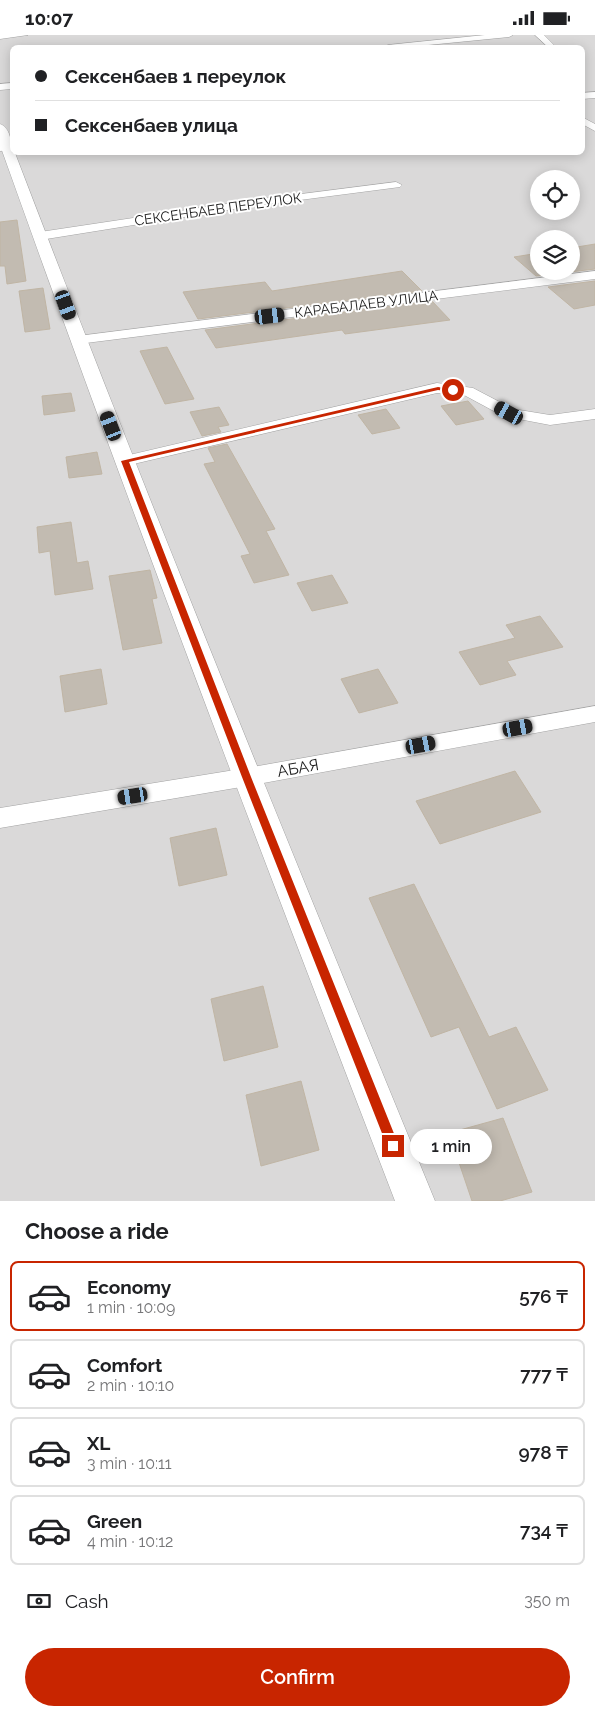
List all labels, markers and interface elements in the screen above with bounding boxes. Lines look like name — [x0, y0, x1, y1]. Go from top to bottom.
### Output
text: 10:07 — [25, 7, 73, 29]
text: Сексенбаев 1 переулок — [65, 65, 286, 87]
text: Сексенбаев улица — [65, 114, 238, 136]
map controls — [530, 170, 580, 280]
button: locate — [530, 170, 580, 220]
street label: СЕКСЕНБАЕВ ПЕРЕУЛОК — [133, 189, 303, 229]
button: layers — [530, 230, 580, 280]
street label: КАРАБАЛАЕВ УЛИЦА — [293, 287, 439, 321]
car — [53, 288, 78, 322]
car — [254, 307, 285, 325]
route start — [442, 379, 464, 401]
car — [492, 399, 525, 427]
car — [98, 409, 123, 443]
car — [501, 718, 534, 738]
car — [404, 735, 437, 755]
street label: АБАЯ — [276, 755, 320, 781]
car — [117, 786, 148, 806]
callout: 1 min — [410, 1129, 493, 1163]
route end — [382, 1135, 404, 1157]
text: 1 min — [431, 1137, 471, 1156]
text: Choose a ride — [25, 1218, 169, 1244]
icon: car — [27, 1274, 72, 1319]
text: Economy — [87, 1276, 171, 1298]
text: 576 ₸ — [519, 1285, 568, 1307]
text: 1 min · 10:09 — [87, 1298, 175, 1317]
icon: car — [27, 1352, 72, 1397]
text: Comfort — [87, 1354, 162, 1376]
text: 777 ₸ — [520, 1363, 568, 1385]
text: 2 min · 10:10 — [87, 1376, 174, 1395]
icon: car — [27, 1430, 72, 1475]
text: XL — [87, 1432, 110, 1454]
text: 978 ₸ — [519, 1441, 568, 1463]
text: 3 min · 10:11 — [87, 1454, 172, 1473]
icon: car — [27, 1508, 72, 1553]
text: Green — [87, 1510, 142, 1532]
text: 734 ₸ — [520, 1519, 568, 1541]
text: 4 min · 10:12 — [87, 1532, 173, 1551]
icon: cash — [25, 1587, 53, 1615]
text: Cash — [65, 1590, 109, 1612]
text: 350 m — [524, 1591, 570, 1610]
button: Confirm — [25, 1648, 570, 1706]

